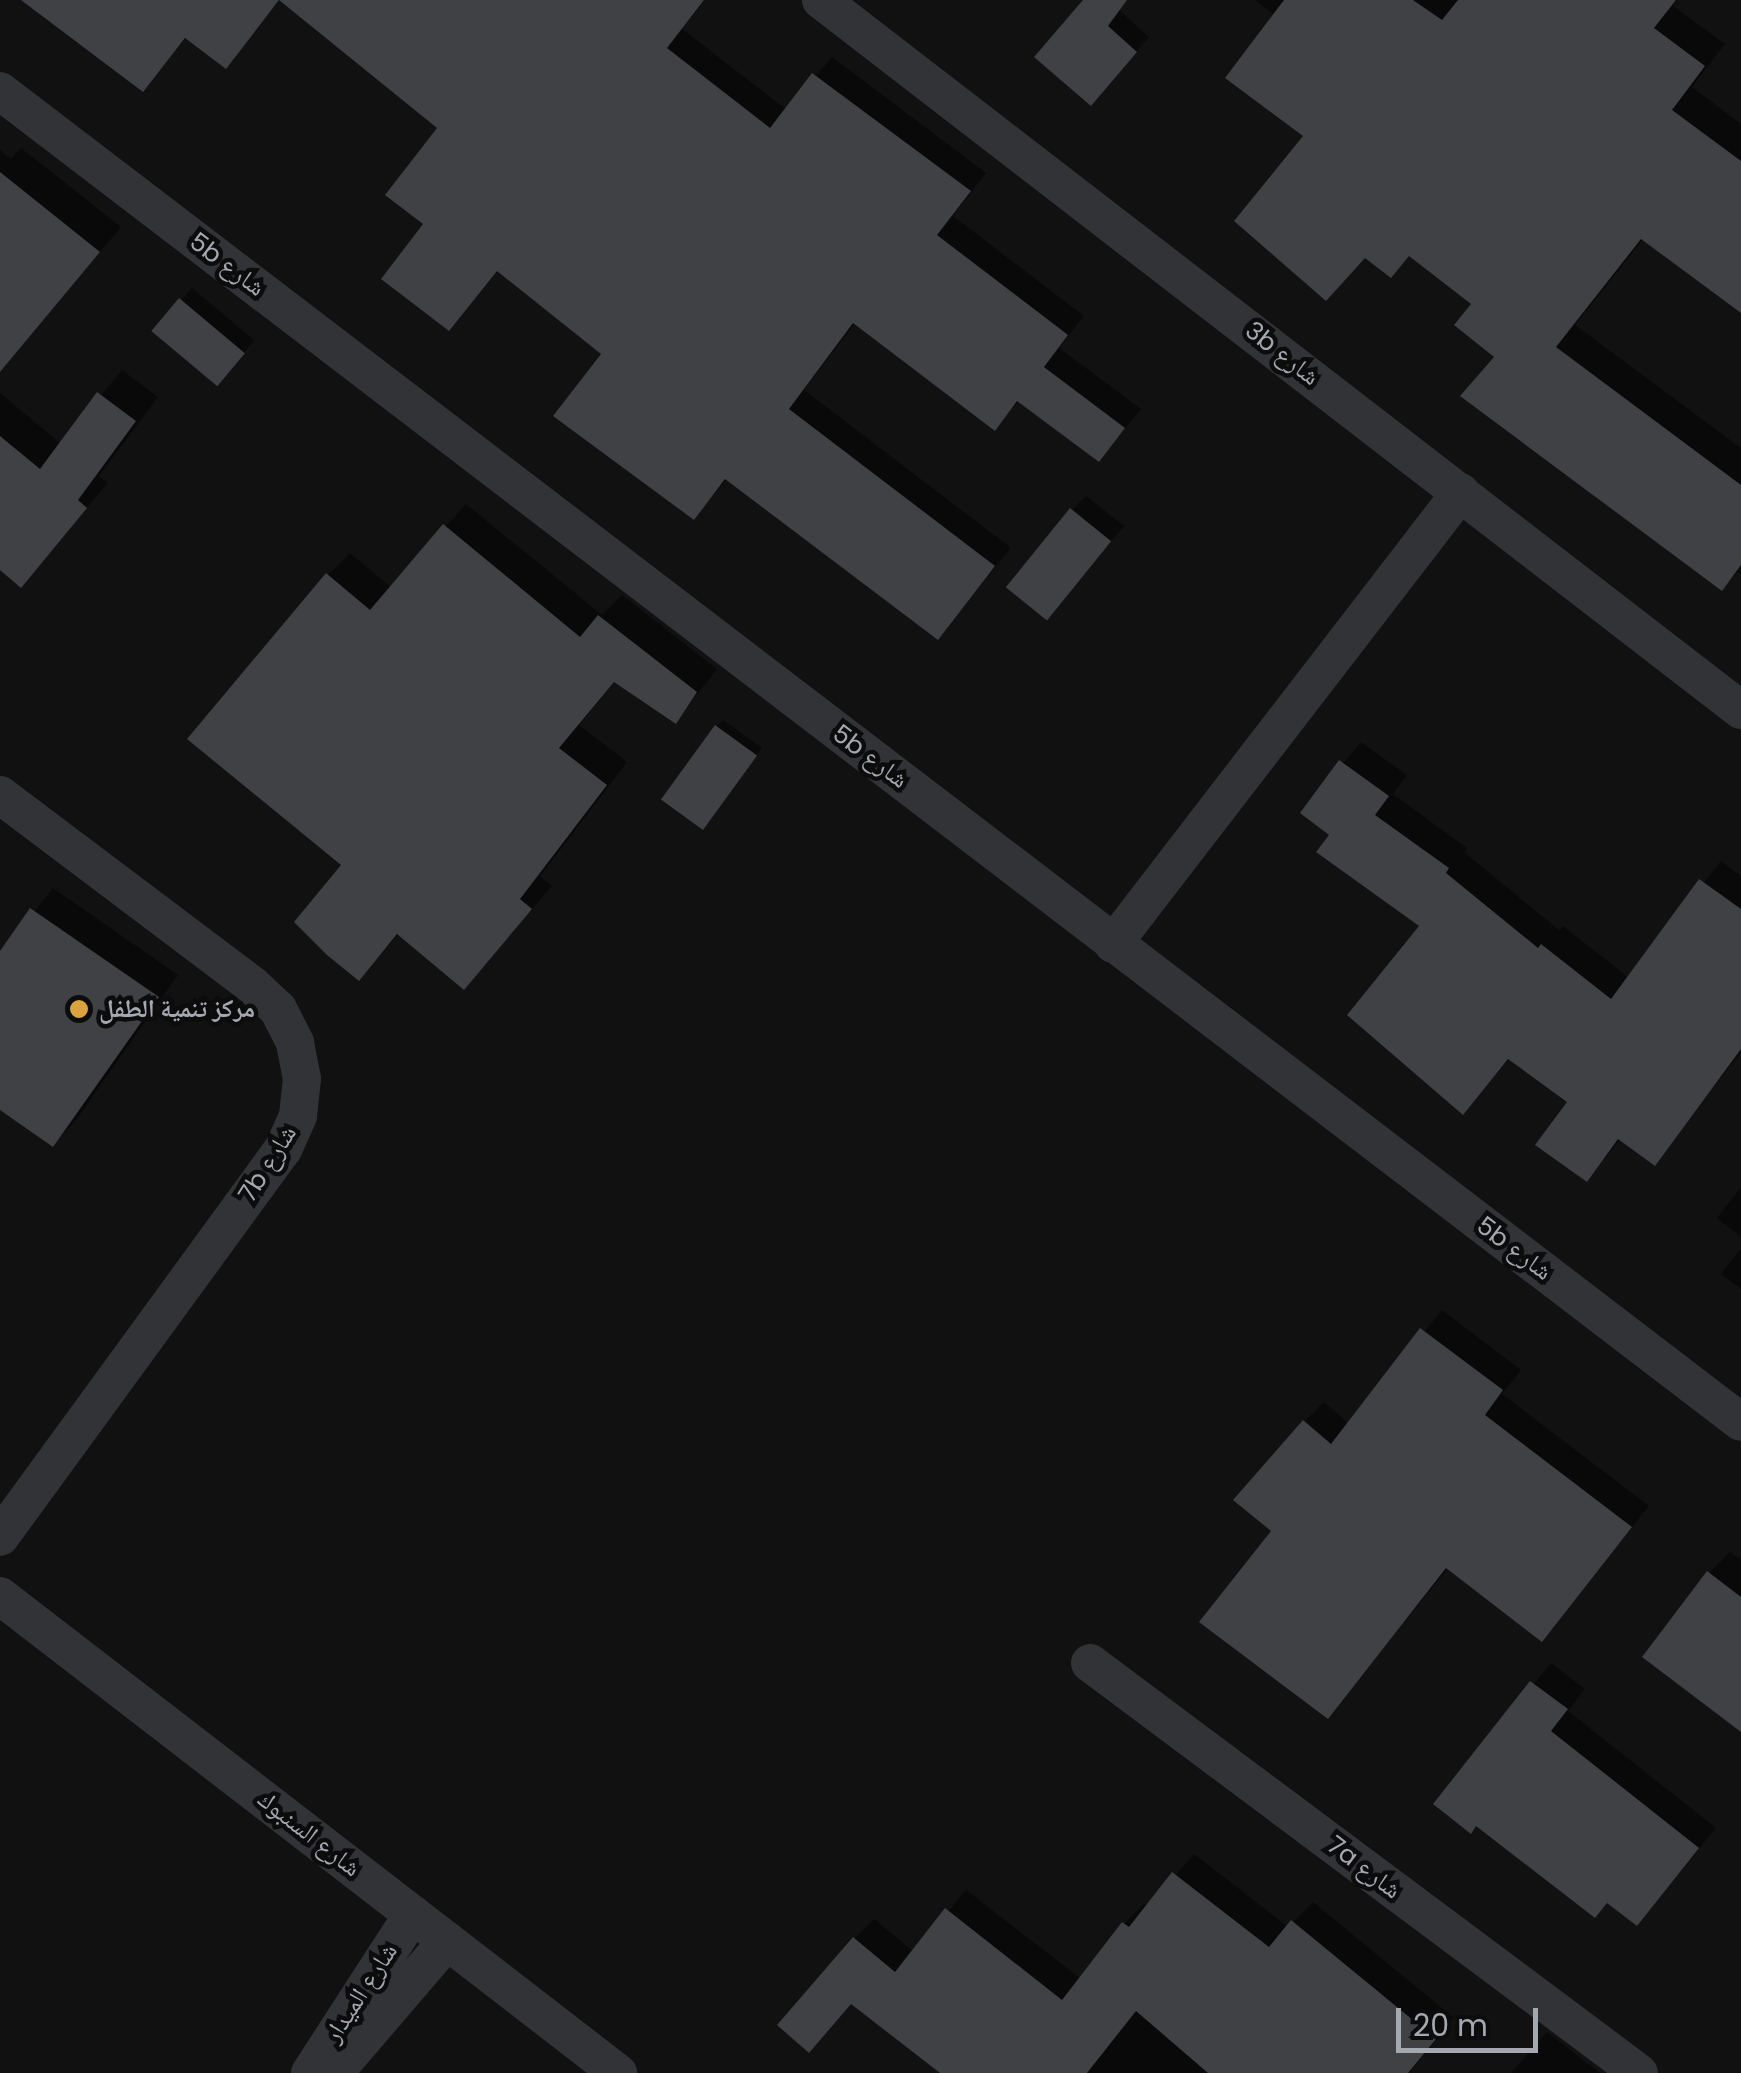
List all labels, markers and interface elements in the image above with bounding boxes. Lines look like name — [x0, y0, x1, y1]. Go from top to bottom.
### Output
street label: 5b شارع — [183, 227, 271, 303]
street label: 3b شارع — [1239, 316, 1325, 392]
street label: 5b شارع — [826, 719, 914, 795]
place label: مركز تنمية الطفل — [99, 994, 255, 1024]
marker: مركز تنمية الطفل — [68, 998, 90, 1020]
street label: 7b شارع — [233, 1120, 303, 1208]
street label: 5b شارع — [1470, 1211, 1558, 1287]
street label: شارع السنبوك — [252, 1785, 366, 1883]
street label: 7a شارع — [1321, 1831, 1407, 1905]
street label: شارع الميدار — [318, 1938, 404, 2048]
scale bar — [1401, 1988, 1544, 2050]
text: 20 m — [1413, 2004, 1488, 2047]

